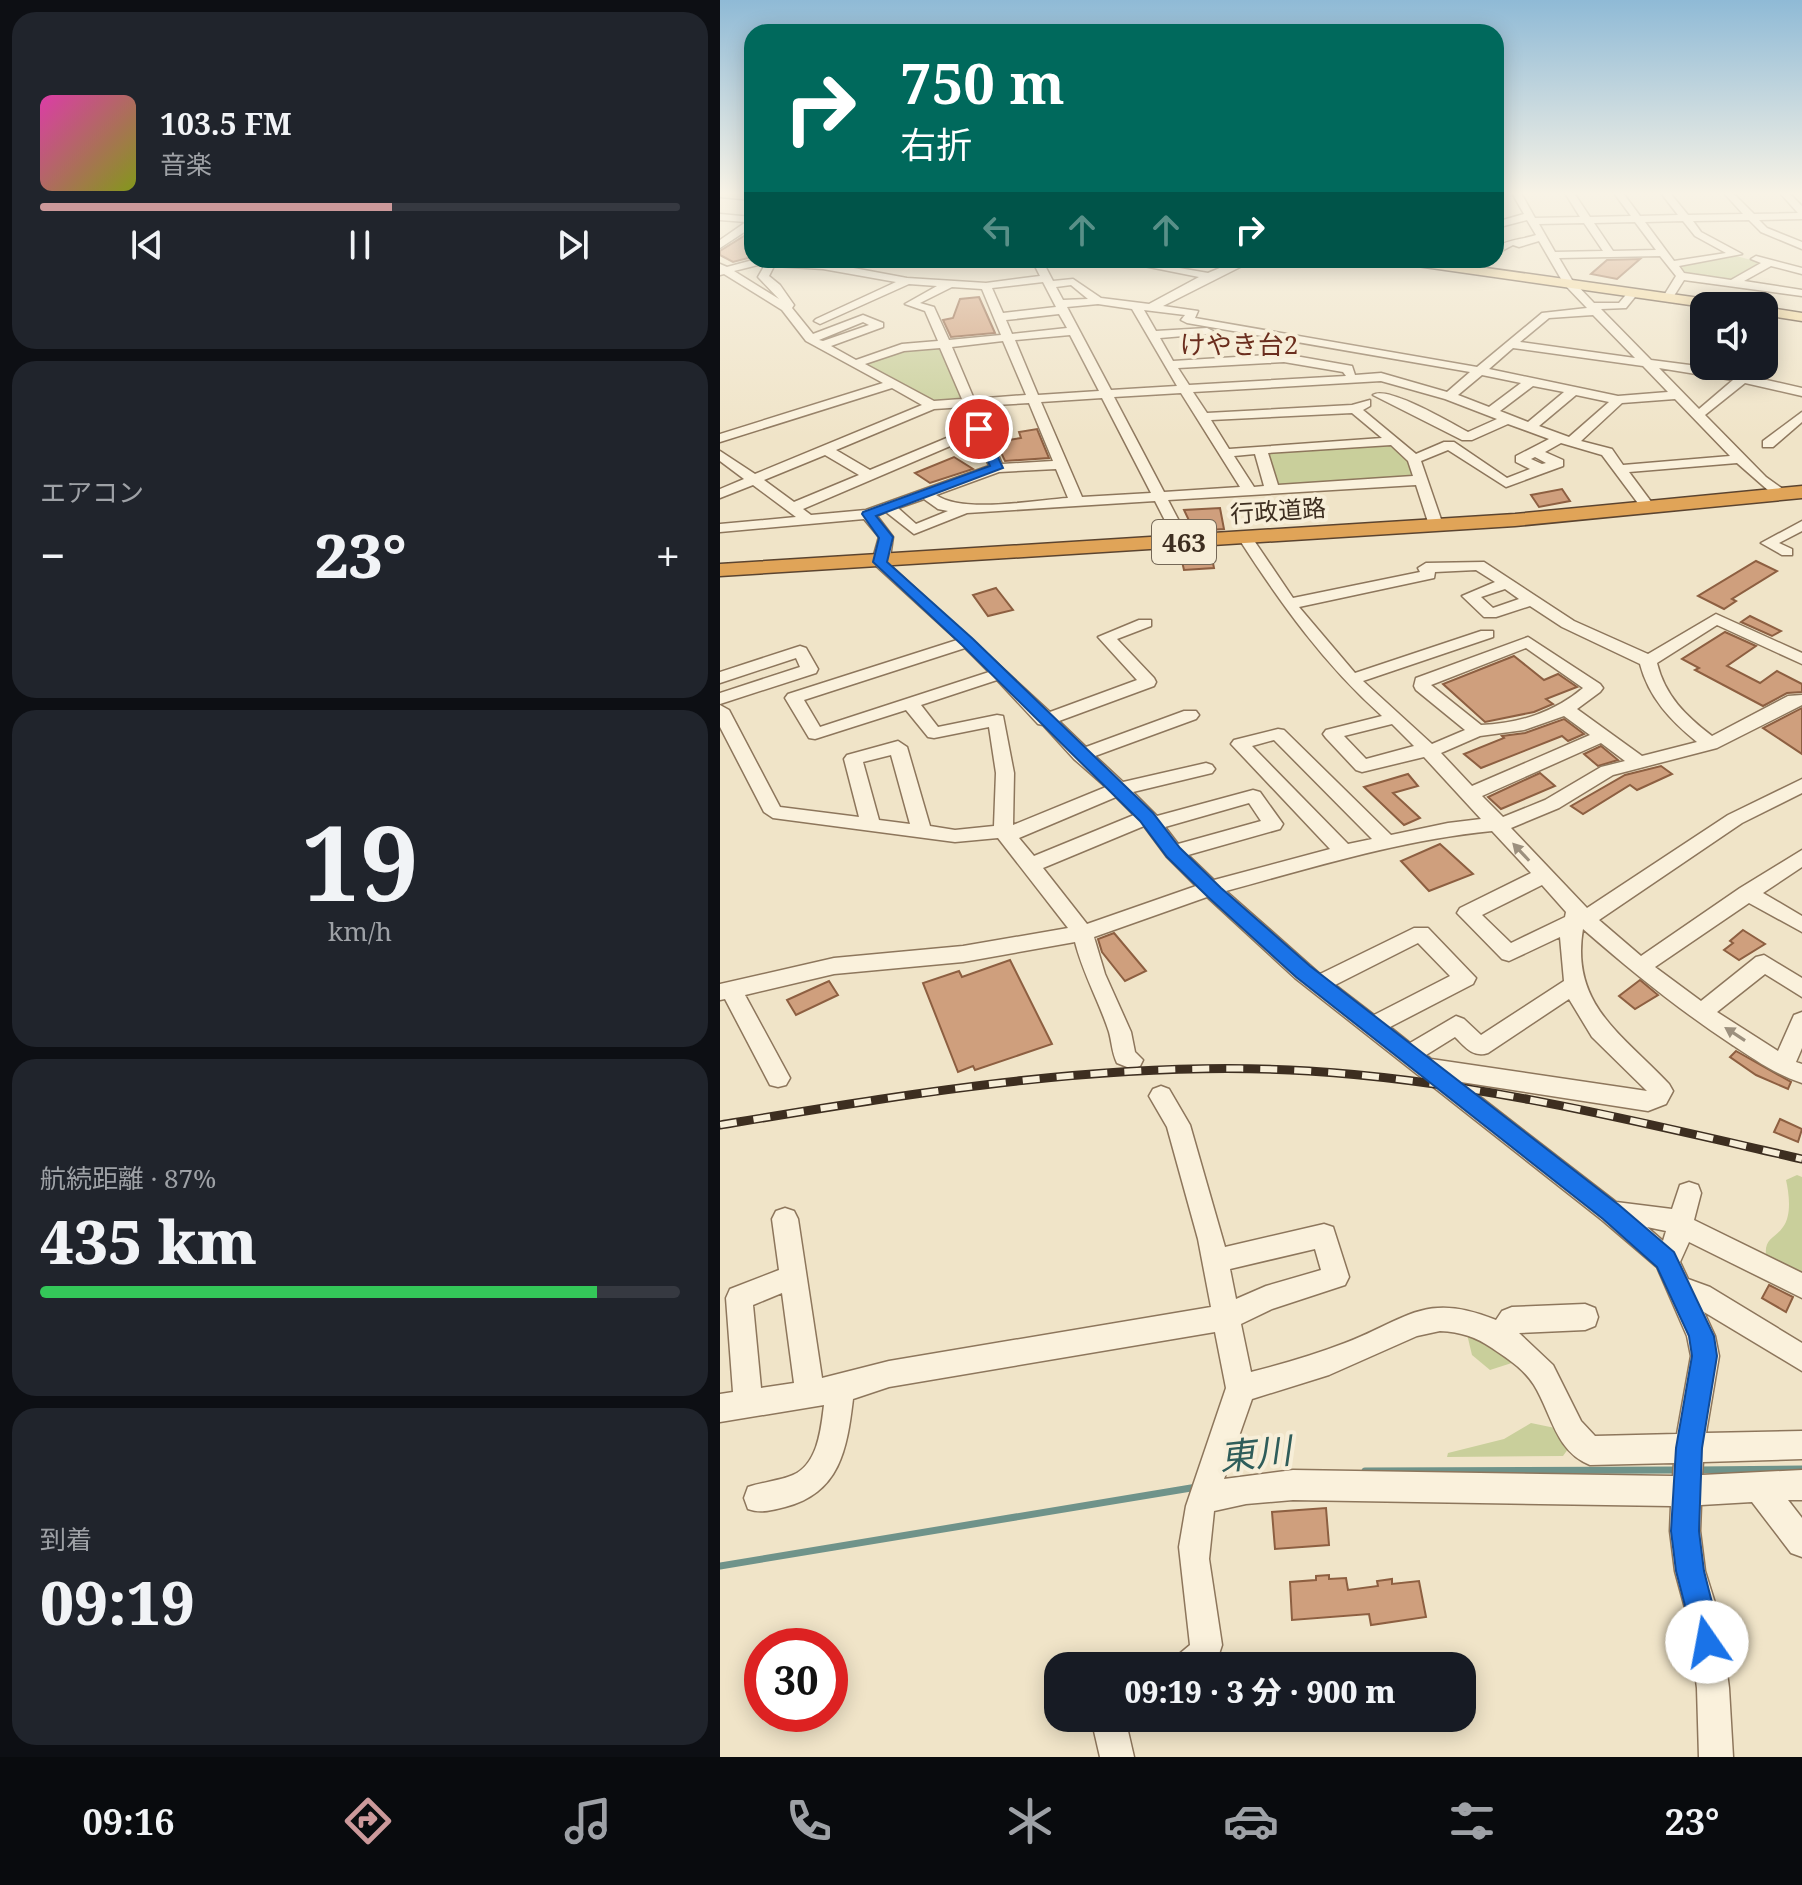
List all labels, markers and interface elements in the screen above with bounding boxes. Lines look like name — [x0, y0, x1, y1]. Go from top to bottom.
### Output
text: 750 m — [900, 44, 1065, 120]
icon: right — [768, 56, 872, 160]
text: 103.5 FM — [160, 103, 292, 144]
text: 右折 — [900, 120, 972, 169]
text: 音楽 — [160, 146, 212, 182]
icon: left — [976, 208, 1020, 252]
icon: ahead — [1060, 208, 1104, 252]
icon: ahead — [1144, 208, 1188, 252]
icon: right — [1228, 208, 1272, 252]
icon: previous — [125, 223, 169, 267]
icon: pause — [338, 223, 382, 267]
icon: next — [551, 223, 595, 267]
map controls — [1690, 292, 1778, 380]
button: sound — [1690, 292, 1778, 380]
district label: けやき台2 — [1180, 326, 1298, 362]
pin — [945, 395, 1013, 463]
icon: arrive — [957, 407, 1001, 451]
text: エアコン — [40, 474, 144, 510]
street label: 行政道路 — [1229, 490, 1327, 530]
text: 23° — [314, 514, 406, 596]
road number: 463 — [1152, 520, 1216, 564]
text: − — [40, 525, 65, 585]
text: + — [655, 525, 680, 585]
text: 19 — [301, 790, 419, 931]
one-way arrow — [1512, 842, 1530, 861]
text: km/h — [328, 913, 392, 949]
one-way arrow — [1724, 1027, 1746, 1041]
text: 航続距離 · 87% — [40, 1160, 216, 1196]
text: 435 km — [40, 1200, 257, 1282]
water label: 東川 — [1217, 1424, 1297, 1481]
text: 到着 — [40, 1521, 92, 1557]
text: 09:19 — [40, 1561, 195, 1643]
position arrow — [1665, 1600, 1749, 1684]
speed limit sign: 30 — [744, 1628, 848, 1732]
text: 09:19 · 3 分 · 900 m — [1124, 1671, 1396, 1712]
icon: directions — [340, 1793, 396, 1849]
icon: music — [560, 1793, 616, 1849]
icon: phone — [781, 1793, 837, 1849]
icon: climate — [1002, 1793, 1058, 1849]
icon: car — [1223, 1793, 1279, 1849]
icon: filters — [1444, 1793, 1500, 1849]
text: 09:16 — [82, 1797, 175, 1846]
text: 23° — [1664, 1797, 1720, 1846]

